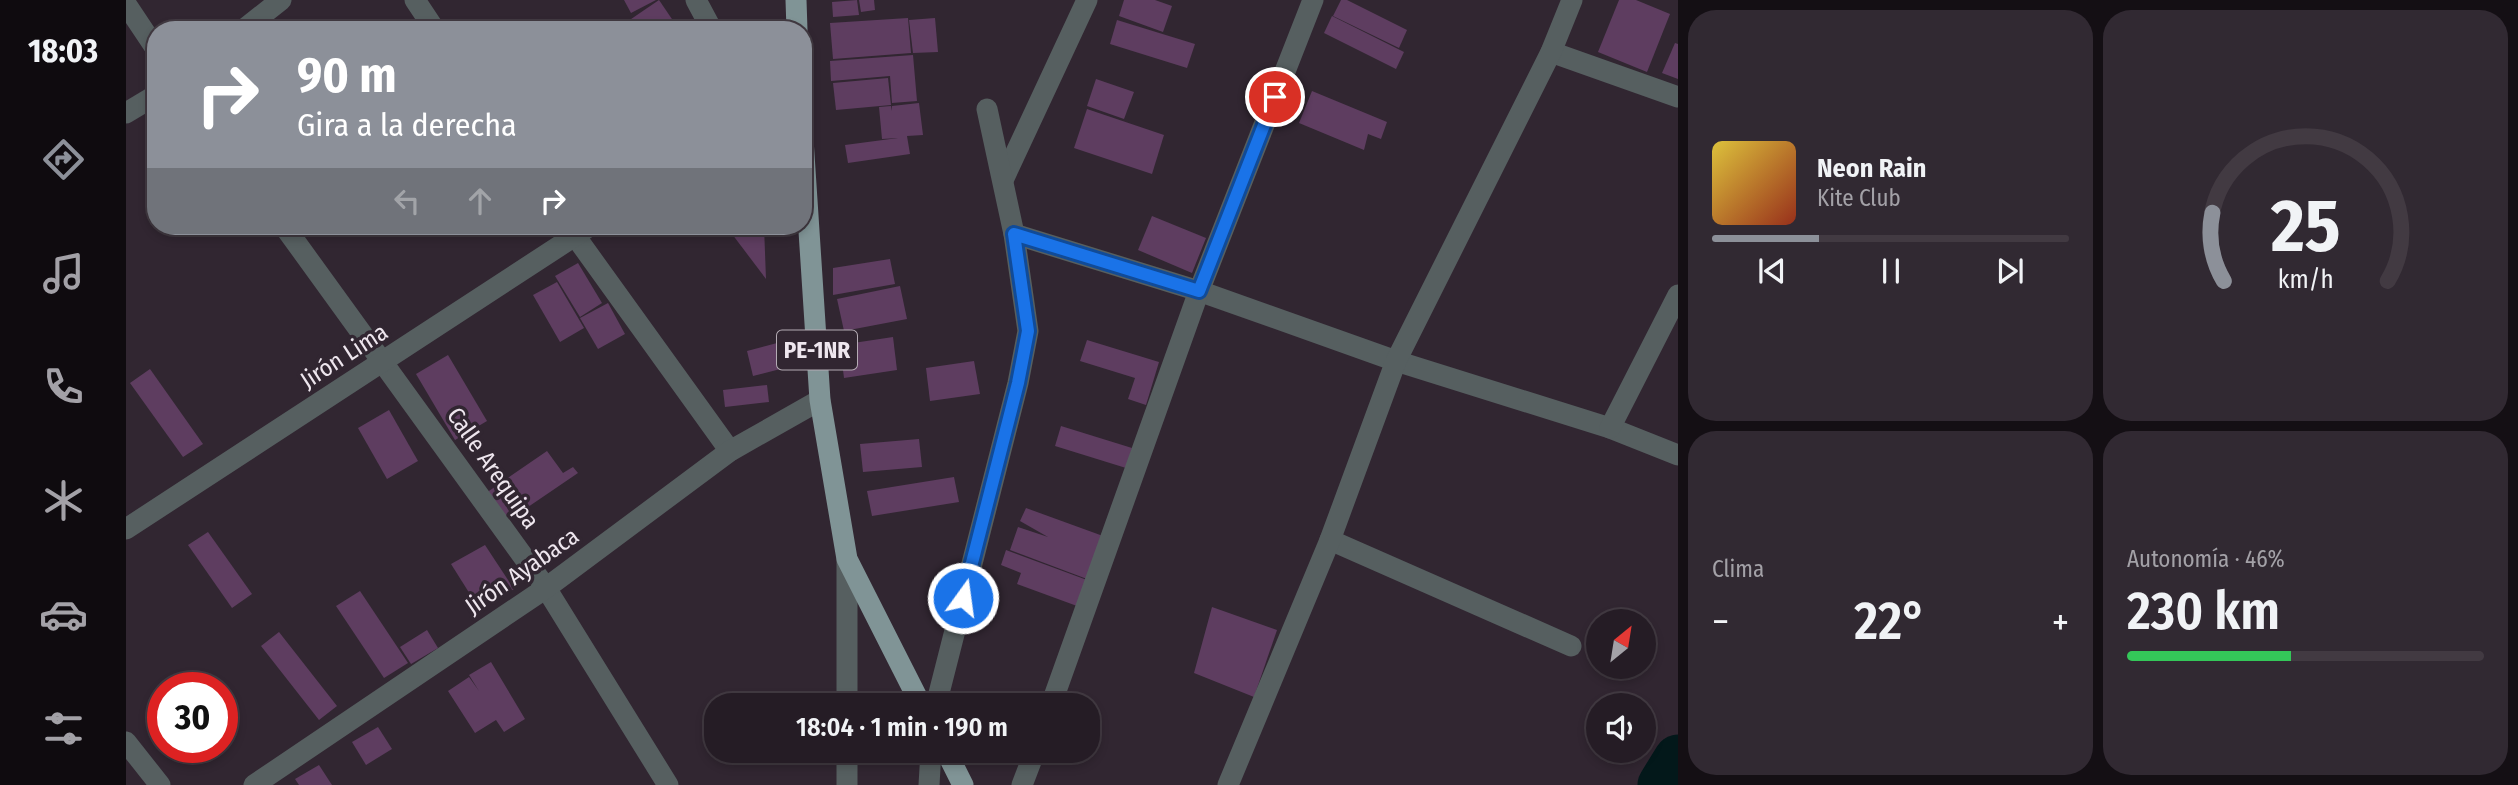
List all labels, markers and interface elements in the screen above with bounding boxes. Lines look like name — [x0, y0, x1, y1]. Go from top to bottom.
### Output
text: 18:03 — [28, 32, 98, 70]
text: 90 m — [297, 46, 397, 105]
icon: right — [182, 49, 273, 140]
pin — [1245, 67, 1305, 127]
icon: arrive — [1256, 78, 1294, 116]
text: Gira a la derecha — [297, 106, 517, 144]
icon: directions — [39, 135, 88, 184]
text: Neon Rain — [1817, 153, 1926, 184]
icon: left — [388, 182, 426, 220]
icon: ahead — [461, 182, 499, 220]
icon: right — [534, 182, 572, 220]
text: Kite Club — [1817, 184, 1901, 212]
text: 25 — [2270, 184, 2340, 271]
icon: music — [39, 249, 88, 298]
icon: previous — [1753, 252, 1791, 290]
icon: pause — [1872, 252, 1910, 290]
icon: next — [1991, 252, 2029, 290]
text: km/h — [2278, 265, 2333, 295]
street label: Jirón Lima — [295, 318, 393, 394]
road number: PE-1NR — [777, 330, 857, 370]
icon: phone — [39, 362, 88, 411]
street label: Calle Arequipa — [441, 402, 545, 534]
icon: climate — [39, 476, 88, 525]
street label: Jirón Ayabaca — [460, 522, 584, 620]
text: Autonomía · 46% — [2127, 545, 2285, 573]
text: Clima — [1712, 555, 1764, 583]
position arrow — [926, 561, 1000, 635]
text: 230 km — [2127, 580, 2280, 643]
icon: car — [39, 590, 88, 639]
text: 22° — [1854, 590, 1926, 653]
text: − — [1712, 599, 1729, 645]
text: + — [2052, 599, 2069, 645]
north arrow — [1586, 609, 1656, 679]
map controls — [1586, 609, 1656, 763]
speed limit sign: 30 — [147, 672, 238, 763]
button: sound — [1586, 693, 1656, 763]
icon: filters — [39, 704, 88, 753]
text: 18:04 · 1 min · 190 m — [796, 712, 1008, 743]

